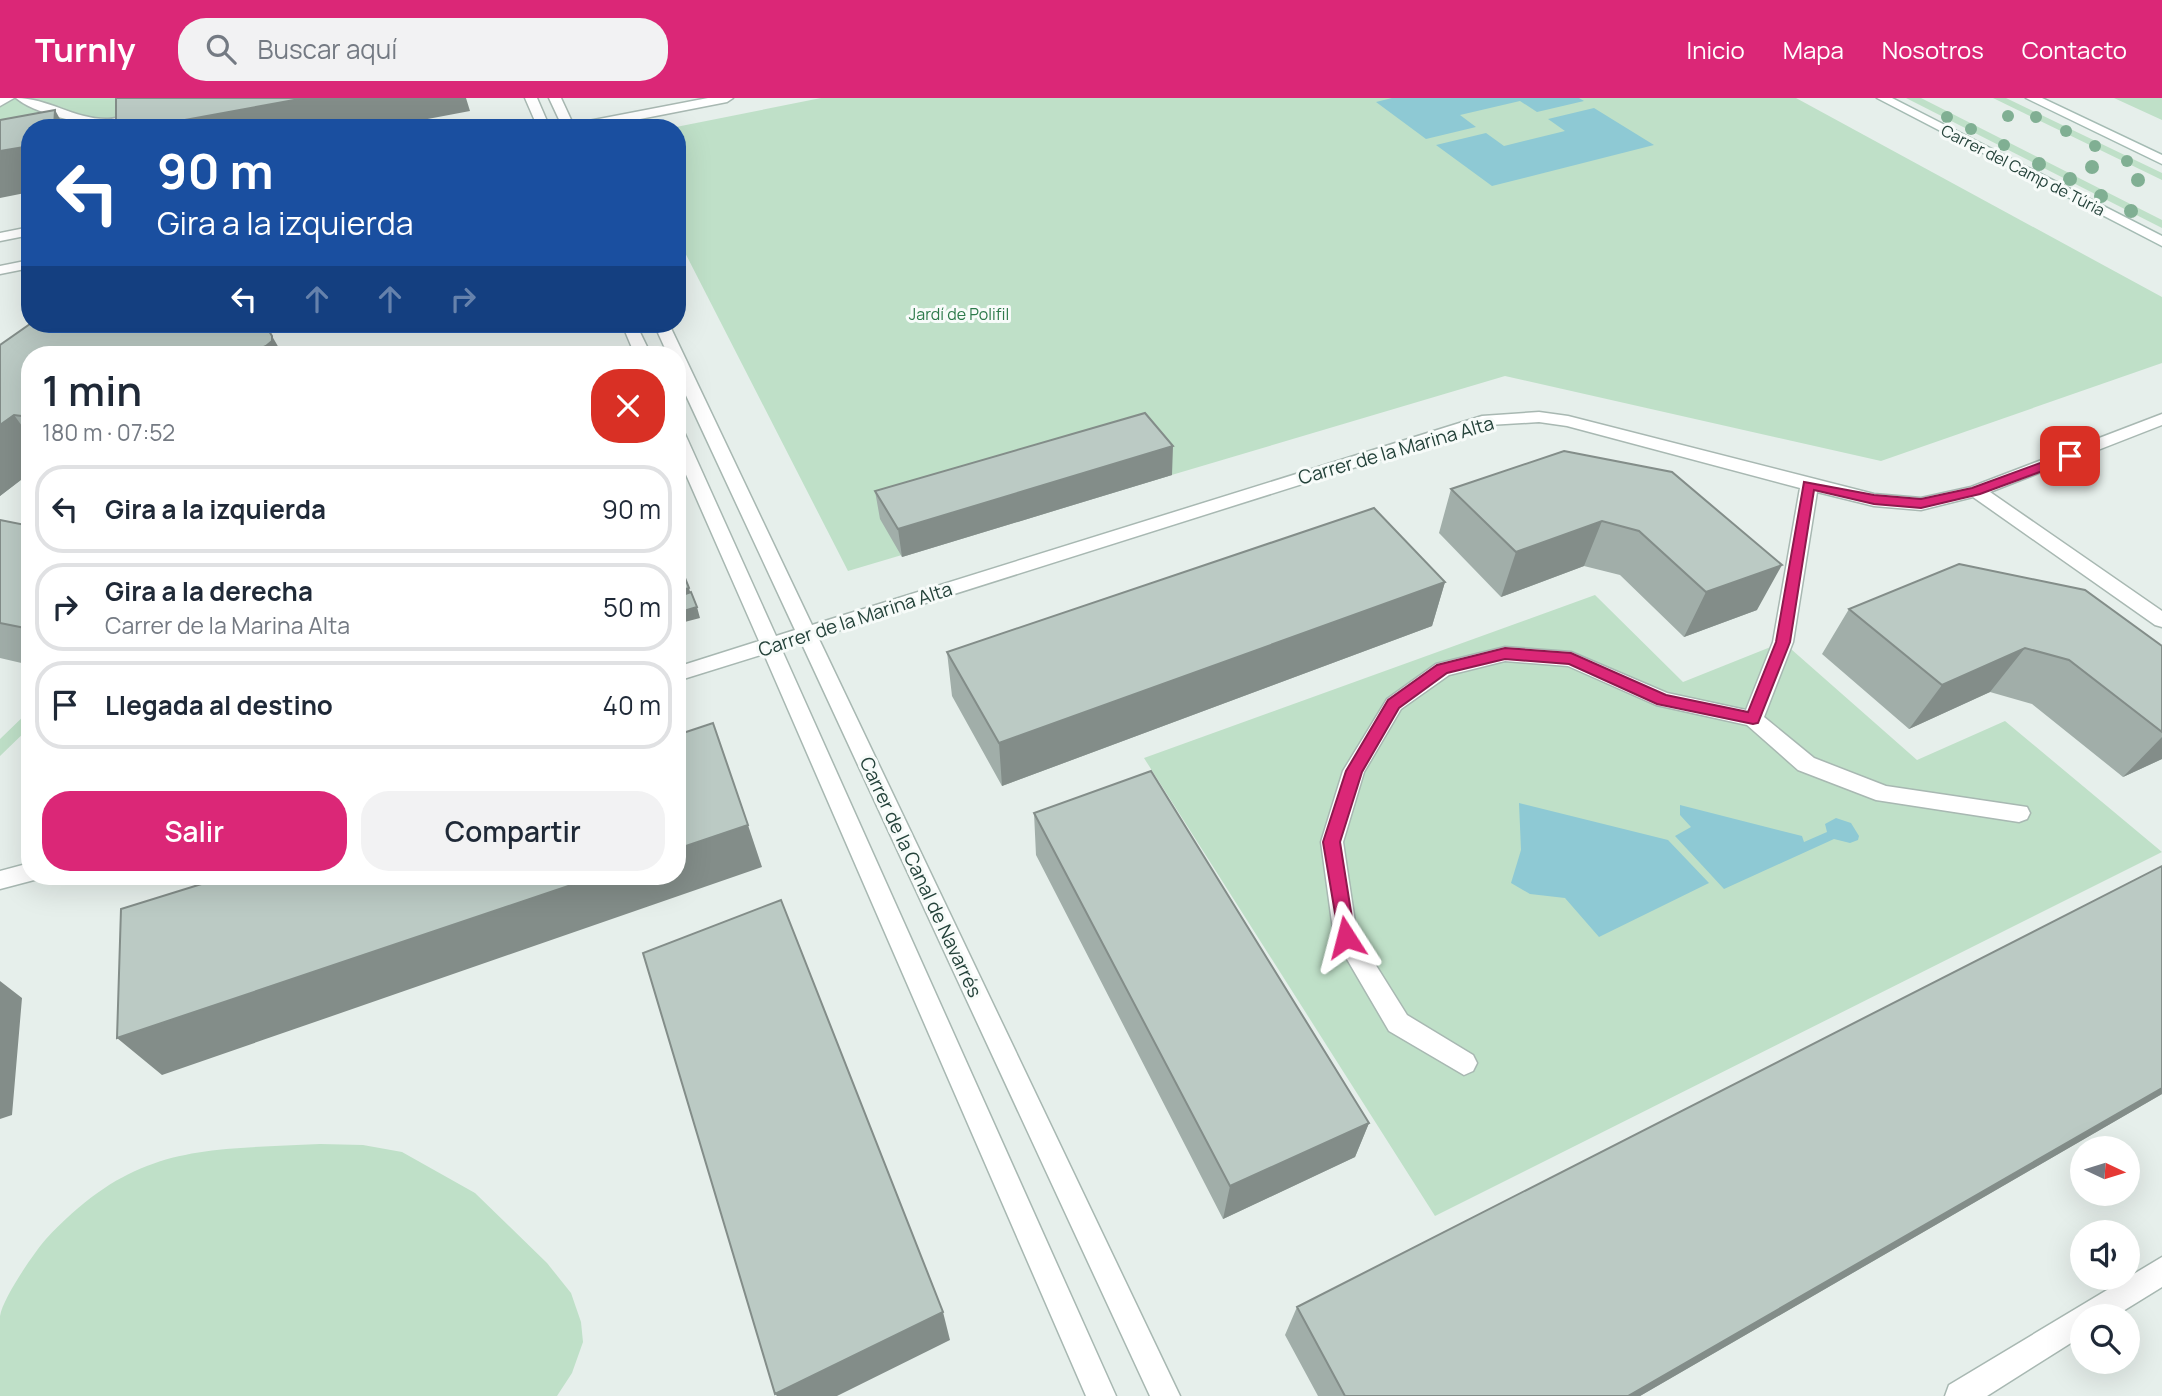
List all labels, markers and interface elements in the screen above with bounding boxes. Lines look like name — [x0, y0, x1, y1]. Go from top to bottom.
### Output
search box — [178, 18, 668, 81]
text: Turnly — [35, 27, 136, 72]
icon: search — [202, 30, 240, 68]
text: Buscar aquí — [258, 31, 397, 67]
text: Inicio — [1687, 33, 1745, 66]
text: Mapa — [1783, 33, 1844, 66]
text: Nosotros — [1882, 33, 1984, 66]
text: Contacto — [2022, 33, 2127, 66]
street label: Carrer del Camp de Túria — [1937, 119, 2109, 221]
text: 90 m — [157, 137, 274, 204]
icon: left — [42, 147, 133, 238]
text: Gira a la izquierda — [157, 201, 413, 245]
icon: left — [225, 280, 263, 318]
icon: ahead — [298, 280, 336, 318]
icon: ahead — [371, 280, 409, 318]
icon: right — [444, 280, 482, 318]
park label: Jardí de Polifil — [909, 303, 1009, 325]
text: 1 min — [42, 361, 142, 419]
button: close — [591, 369, 665, 443]
street label: Carrer de la Marina Alta — [1295, 410, 1497, 490]
text: 180 m · 07:52 — [42, 416, 175, 448]
pin — [2040, 426, 2100, 486]
icon: arrive — [2051, 437, 2089, 475]
icon: left — [46, 490, 84, 528]
text: Gira a la izquierda — [105, 491, 326, 527]
text: 90 m — [602, 491, 661, 527]
text: Gira a la derecha — [105, 573, 313, 609]
street label: Carrer de la Marina Alta — [755, 575, 955, 663]
icon: right — [46, 588, 84, 626]
text: 50 m — [603, 589, 661, 625]
text: Carrer de la Marina Alta — [105, 609, 350, 641]
icon: arrive — [46, 686, 84, 724]
text: Llegada al destino — [105, 687, 333, 723]
text: 40 m — [603, 687, 661, 723]
street label: Carrer de la Canal de Navarrés — [854, 753, 988, 1001]
button: Salir — [42, 791, 347, 871]
button: Compartir — [361, 791, 665, 871]
position arrow — [1309, 900, 1383, 974]
north arrow — [2070, 1136, 2140, 1206]
map controls — [2070, 1136, 2140, 1374]
button: sound — [2070, 1220, 2140, 1290]
button: search — [2070, 1304, 2140, 1374]

